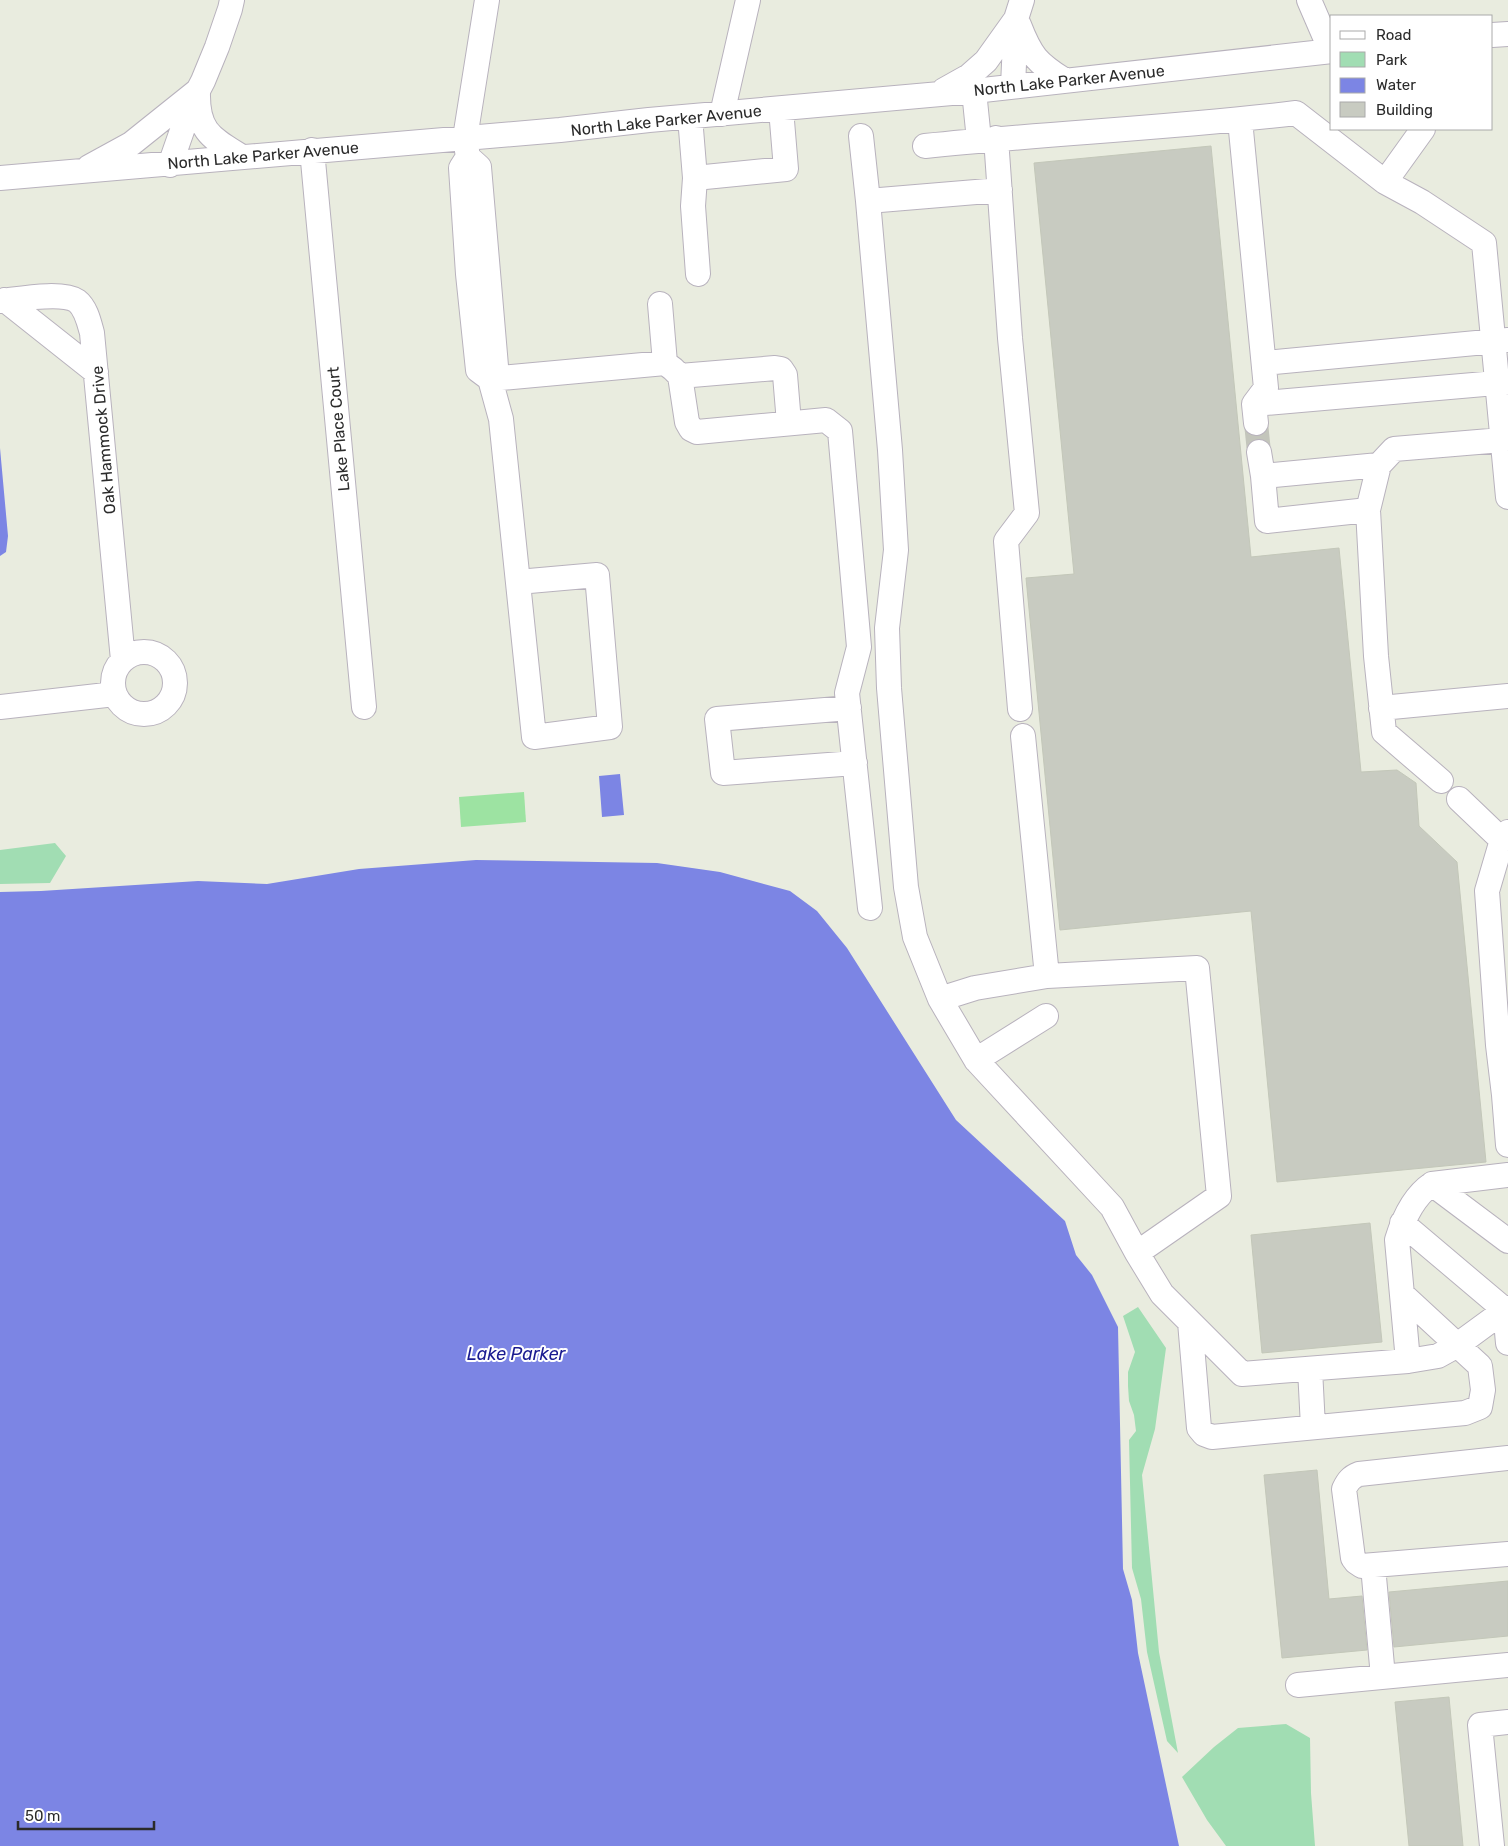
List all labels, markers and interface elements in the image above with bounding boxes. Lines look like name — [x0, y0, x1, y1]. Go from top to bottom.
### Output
legend — [1330, 15, 1493, 130]
text: Road — [1376, 26, 1412, 44]
text: Park — [1376, 51, 1407, 69]
street label: North Lake Parker Avenue — [973, 61, 1166, 100]
text: Water — [1376, 76, 1416, 94]
street label: North Lake Parker Avenue — [570, 101, 763, 140]
text: Building — [1376, 101, 1433, 119]
street label: North Lake Parker Avenue — [167, 138, 360, 173]
street label: Oak Hammock Drive — [88, 365, 119, 515]
street label: Lake Place Court — [324, 366, 353, 492]
water label: Lake Parker — [467, 1343, 566, 1365]
scale bar — [18, 1798, 154, 1830]
text: 50 m — [25, 1807, 60, 1825]

